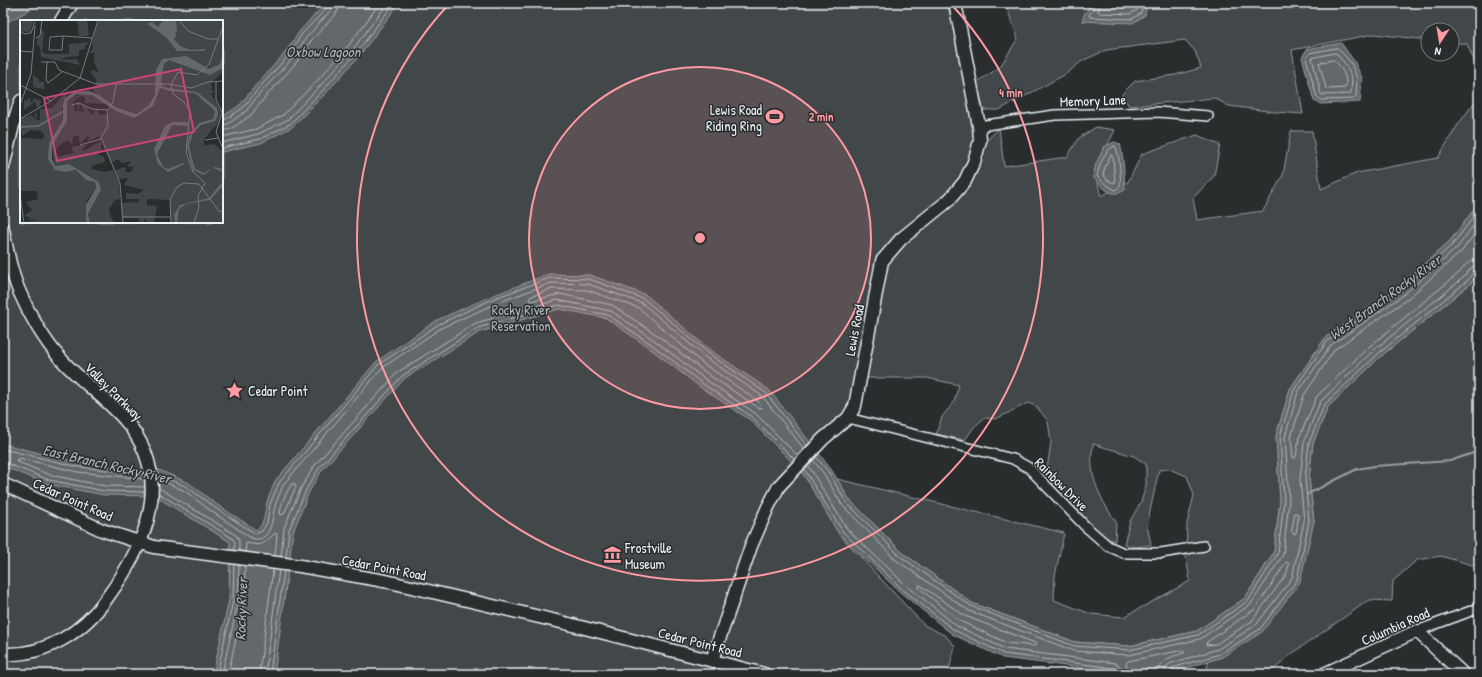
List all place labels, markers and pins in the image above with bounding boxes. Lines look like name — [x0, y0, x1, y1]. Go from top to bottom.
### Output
place label: Lewis Road Riding Ring — [706, 100, 763, 136]
sports icon: Lewis Road Riding Ring — [765, 107, 785, 127]
centre of rings — [693, 231, 707, 245]
place icon: Cedar Point — [225, 380, 245, 400]
place label: Cedar Point — [248, 381, 308, 400]
place label: Frostville Museum — [624, 538, 672, 573]
museum icon: Frostville Museum — [602, 545, 622, 565]

